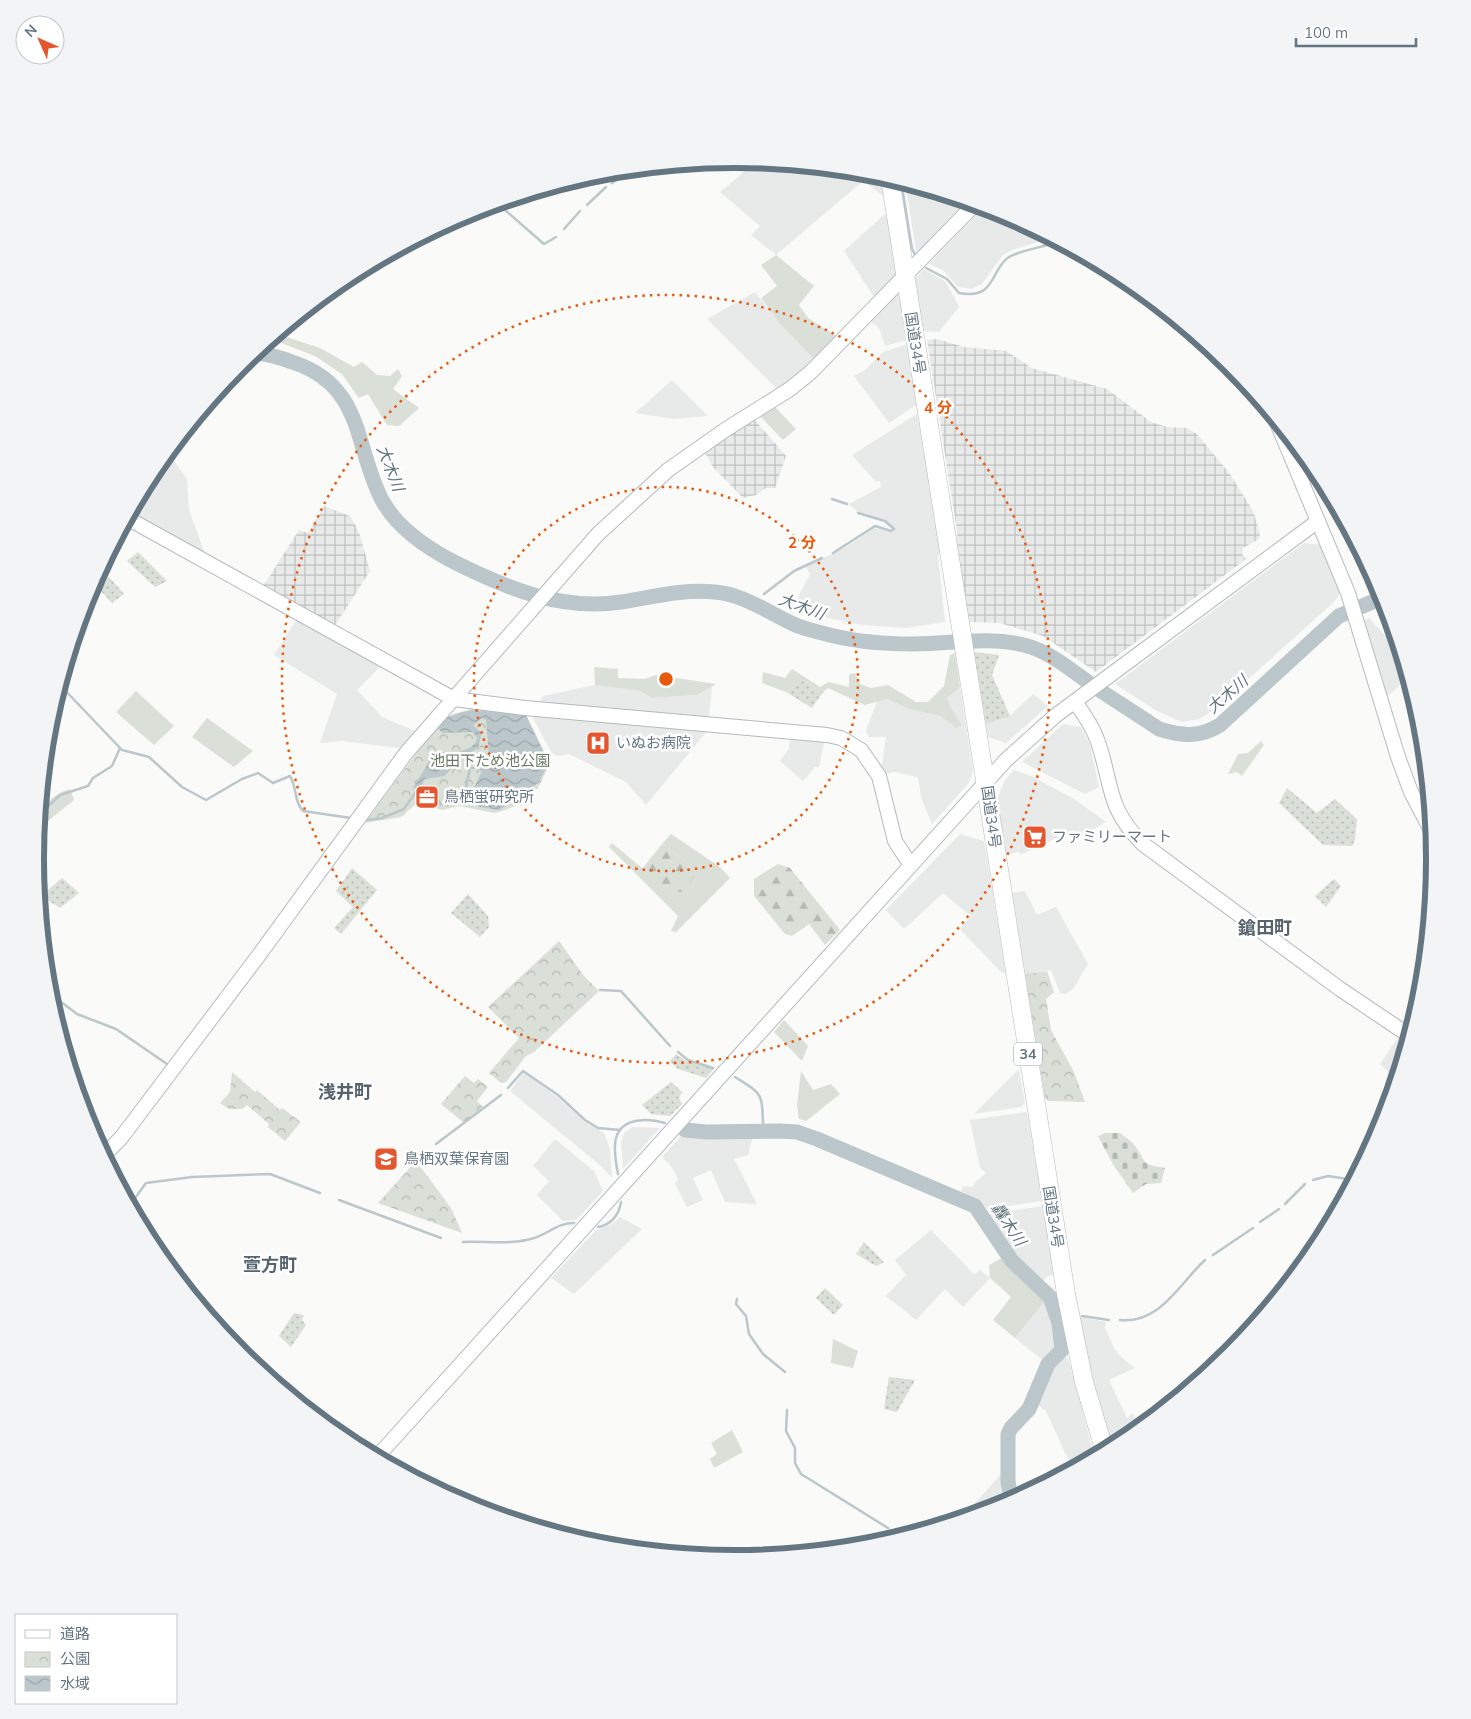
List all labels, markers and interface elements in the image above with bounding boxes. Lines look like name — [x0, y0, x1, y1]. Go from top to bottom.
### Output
north arrow — [15, 15, 65, 65]
scale bar — [1296, 15, 1416, 47]
text: N — [21, 21, 41, 41]
text: 100 m — [1304, 23, 1348, 42]
street label: 国道34号 — [901, 310, 930, 376]
text: 4 分 — [924, 398, 952, 417]
water label: 大木川 — [373, 442, 410, 496]
text: 2 分 — [788, 533, 816, 552]
water label: 大木川 — [776, 588, 830, 624]
water label: 大木川 — [1202, 669, 1253, 717]
centre of rings — [657, 670, 675, 688]
hospital icon: いぬお病院 — [585, 730, 611, 756]
place label: いぬお病院 — [616, 733, 691, 752]
park label: 池田下ため池公園 — [430, 751, 550, 770]
office icon: 鳥栖蛍研究所 — [414, 784, 440, 810]
street label: 国道34号 — [978, 784, 1005, 849]
place label: 鳥栖蛍研究所 — [444, 787, 534, 806]
supermarket icon: ファミリーマート — [1022, 824, 1048, 850]
place label: ファミリーマート — [1052, 827, 1172, 846]
district label: 鎗田町 — [1237, 916, 1292, 939]
road number: 34 — [1014, 1042, 1042, 1066]
district label: 浅井町 — [318, 1080, 372, 1103]
school or university icon: 鳥栖双葉保育園 — [373, 1146, 399, 1172]
place label: 鳥栖双葉保育園 — [404, 1149, 509, 1168]
street label: 国道34号 — [1039, 1184, 1068, 1250]
water label: 轟木川 — [987, 1199, 1032, 1251]
district label: 萱方町 — [243, 1253, 297, 1276]
legend — [15, 1614, 178, 1704]
text: 道路 — [60, 1624, 90, 1643]
text: 公園 — [60, 1649, 90, 1668]
text: 水域 — [60, 1674, 90, 1693]

